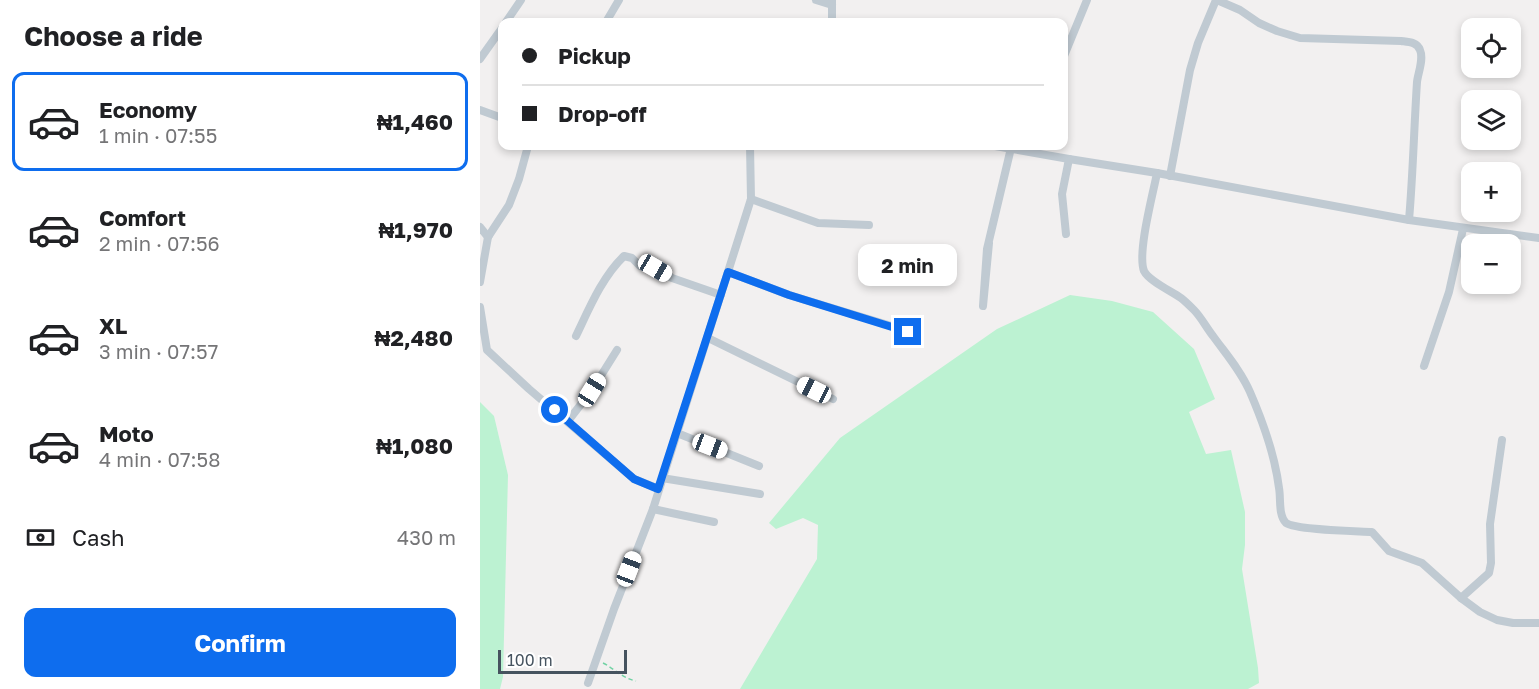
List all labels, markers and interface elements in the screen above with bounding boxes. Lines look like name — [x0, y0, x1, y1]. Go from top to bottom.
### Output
map controls — [1461, 18, 1521, 294]
button: locate — [1461, 18, 1521, 78]
text: Choose a ride — [24, 20, 203, 52]
text: Pickup — [558, 42, 631, 69]
button: layers — [1461, 90, 1521, 150]
icon: car — [27, 95, 81, 149]
text: Economy — [99, 96, 197, 123]
text: Drop-off — [558, 100, 647, 127]
text: ₦1,460 — [377, 108, 453, 135]
text: 1 min · 07:55 — [99, 123, 217, 147]
button: + — [1461, 162, 1521, 222]
icon: car — [27, 203, 81, 257]
text: Comfort — [99, 204, 186, 231]
text: ₦1,970 — [378, 216, 453, 243]
text: 2 min · 07:56 — [99, 231, 220, 255]
button: − — [1461, 234, 1521, 294]
callout: 2 min — [858, 245, 958, 287]
car — [635, 251, 675, 285]
text: 2 min — [881, 253, 934, 277]
icon: car — [27, 311, 81, 365]
text: XL — [99, 312, 127, 339]
route end — [894, 318, 921, 345]
text: ₦2,480 — [375, 324, 453, 351]
text: 3 min · 07:57 — [99, 339, 218, 363]
car — [575, 370, 609, 410]
car — [794, 374, 834, 406]
route start — [541, 396, 568, 423]
icon: car — [27, 419, 81, 473]
text: Moto — [99, 420, 154, 447]
car — [690, 431, 730, 461]
text: ₦1,080 — [376, 432, 453, 459]
text: 4 min · 07:58 — [99, 447, 220, 471]
icon: cash — [24, 521, 57, 554]
text: Cash — [72, 524, 125, 551]
text: 430 m — [397, 525, 456, 549]
car — [614, 549, 644, 589]
button: Confirm — [24, 608, 456, 677]
scale bar — [498, 647, 627, 674]
text: 100 m — [507, 650, 553, 670]

